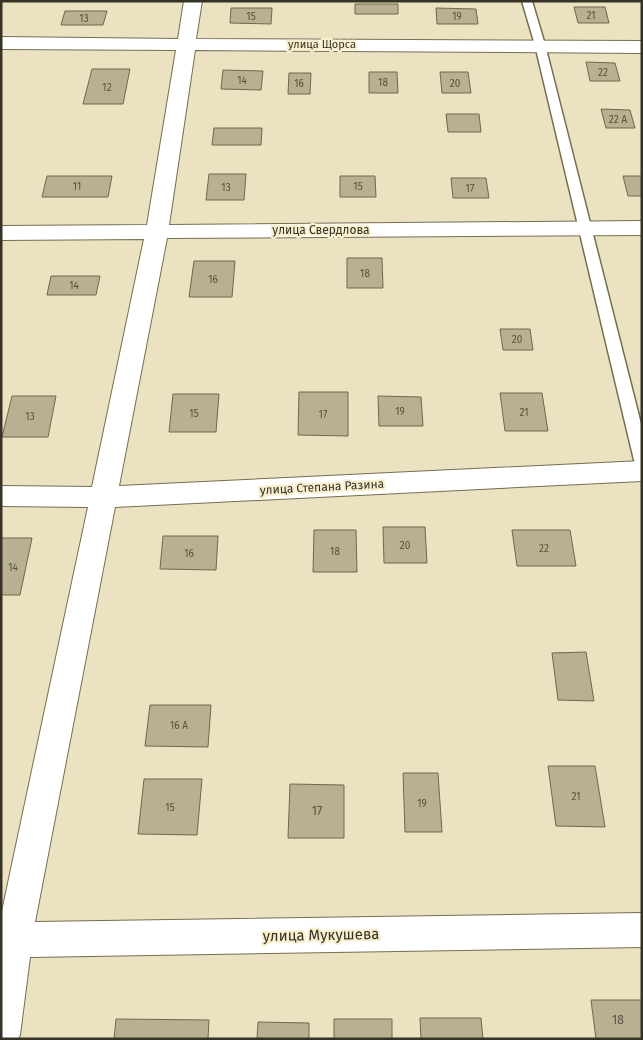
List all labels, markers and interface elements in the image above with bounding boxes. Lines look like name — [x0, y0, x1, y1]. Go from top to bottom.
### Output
house number: 21 — [586, 10, 596, 22]
house number: 15 — [246, 11, 256, 23]
house number: 19 — [452, 11, 462, 23]
house number: 13 — [79, 13, 89, 25]
street label: улица Щорса — [288, 38, 356, 51]
house number: 22 — [598, 67, 608, 79]
house number: 14 — [237, 75, 248, 87]
house number: 18 — [378, 77, 388, 89]
house number: 16 — [294, 78, 304, 90]
house number: 20 — [450, 78, 461, 90]
house number: 12 — [102, 82, 112, 94]
house number: 22 А — [609, 114, 627, 126]
house number: 11 — [73, 181, 81, 193]
house number: 15 — [353, 181, 363, 193]
house number: 13 — [221, 182, 231, 194]
house number: 17 — [466, 183, 475, 195]
street label: улица Свердлова — [272, 223, 370, 237]
house number: 18 — [360, 268, 370, 280]
house number: 16 — [208, 274, 218, 286]
house number: 14 — [69, 280, 80, 292]
house number: 20 — [512, 334, 523, 346]
house number: 19 — [395, 406, 405, 418]
house number: 21 — [519, 407, 529, 419]
house number: 15 — [189, 408, 199, 420]
house number: 17 — [319, 409, 328, 421]
house number: 13 — [25, 411, 35, 423]
street label: улица Степана Разина — [259, 477, 385, 497]
house number: 20 — [400, 540, 411, 552]
house number: 22 — [539, 543, 549, 555]
house number: 18 — [330, 546, 340, 558]
house number: 16 — [184, 548, 194, 560]
house number: 14 — [8, 562, 19, 574]
house number: 16 А — [170, 720, 188, 732]
house number: 21 — [571, 791, 581, 803]
house number: 19 — [417, 798, 427, 810]
house number: 15 — [165, 802, 175, 814]
house number: 17 — [312, 804, 322, 818]
street label: улица Мукушева — [263, 925, 379, 945]
house number: 18 — [612, 1013, 624, 1027]

